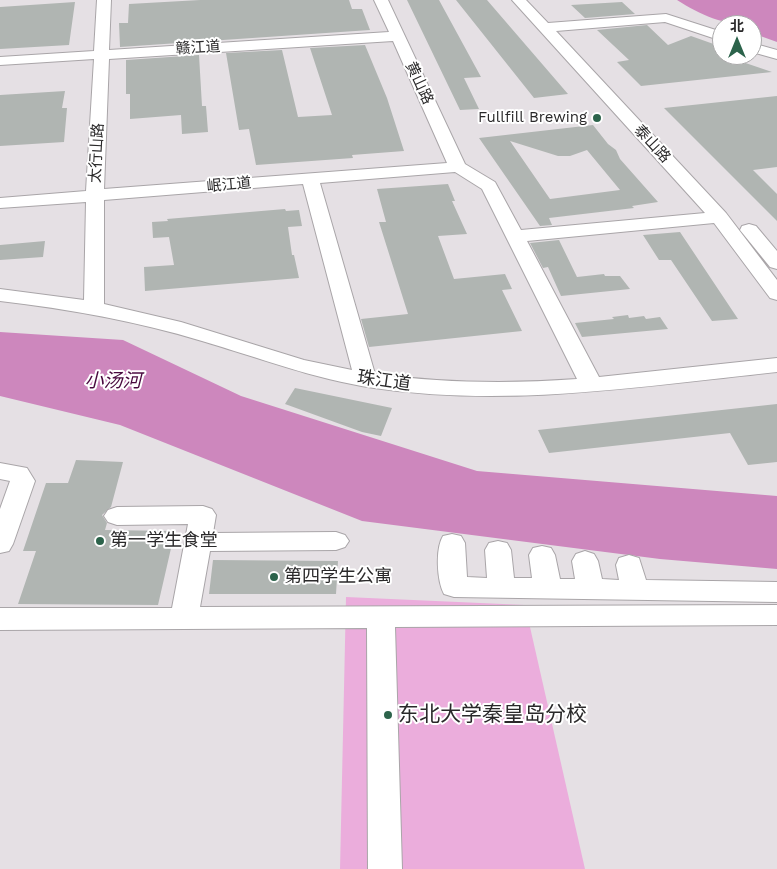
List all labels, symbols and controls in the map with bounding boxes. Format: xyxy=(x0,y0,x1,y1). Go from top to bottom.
north arrow xyxy=(712,15,762,65)
text: 北 xyxy=(730,18,744,34)
street label: 赣江道 xyxy=(175,38,221,58)
street label: 黄山路 xyxy=(401,59,437,107)
place label: Fullfill Brewing xyxy=(478,109,587,127)
marker: Fullfill Brewing xyxy=(591,112,603,124)
street label: 泰山路 xyxy=(630,121,674,167)
street label: 太行山路 xyxy=(86,123,108,183)
street label: 岷江道 xyxy=(206,174,252,196)
street label: 珠江道 xyxy=(356,367,412,395)
water label: 小汤河 xyxy=(85,370,141,392)
place label: 第一学生食堂 xyxy=(110,530,218,552)
marker: 第一学生食堂 xyxy=(94,535,106,547)
place label: 第四学生公寓 xyxy=(284,566,392,588)
marker: 第四学生公寓 xyxy=(268,571,280,583)
place label: 东北大学秦皇岛分校 xyxy=(398,702,587,728)
marker: 东北大学秦皇岛分校 xyxy=(382,709,394,721)

